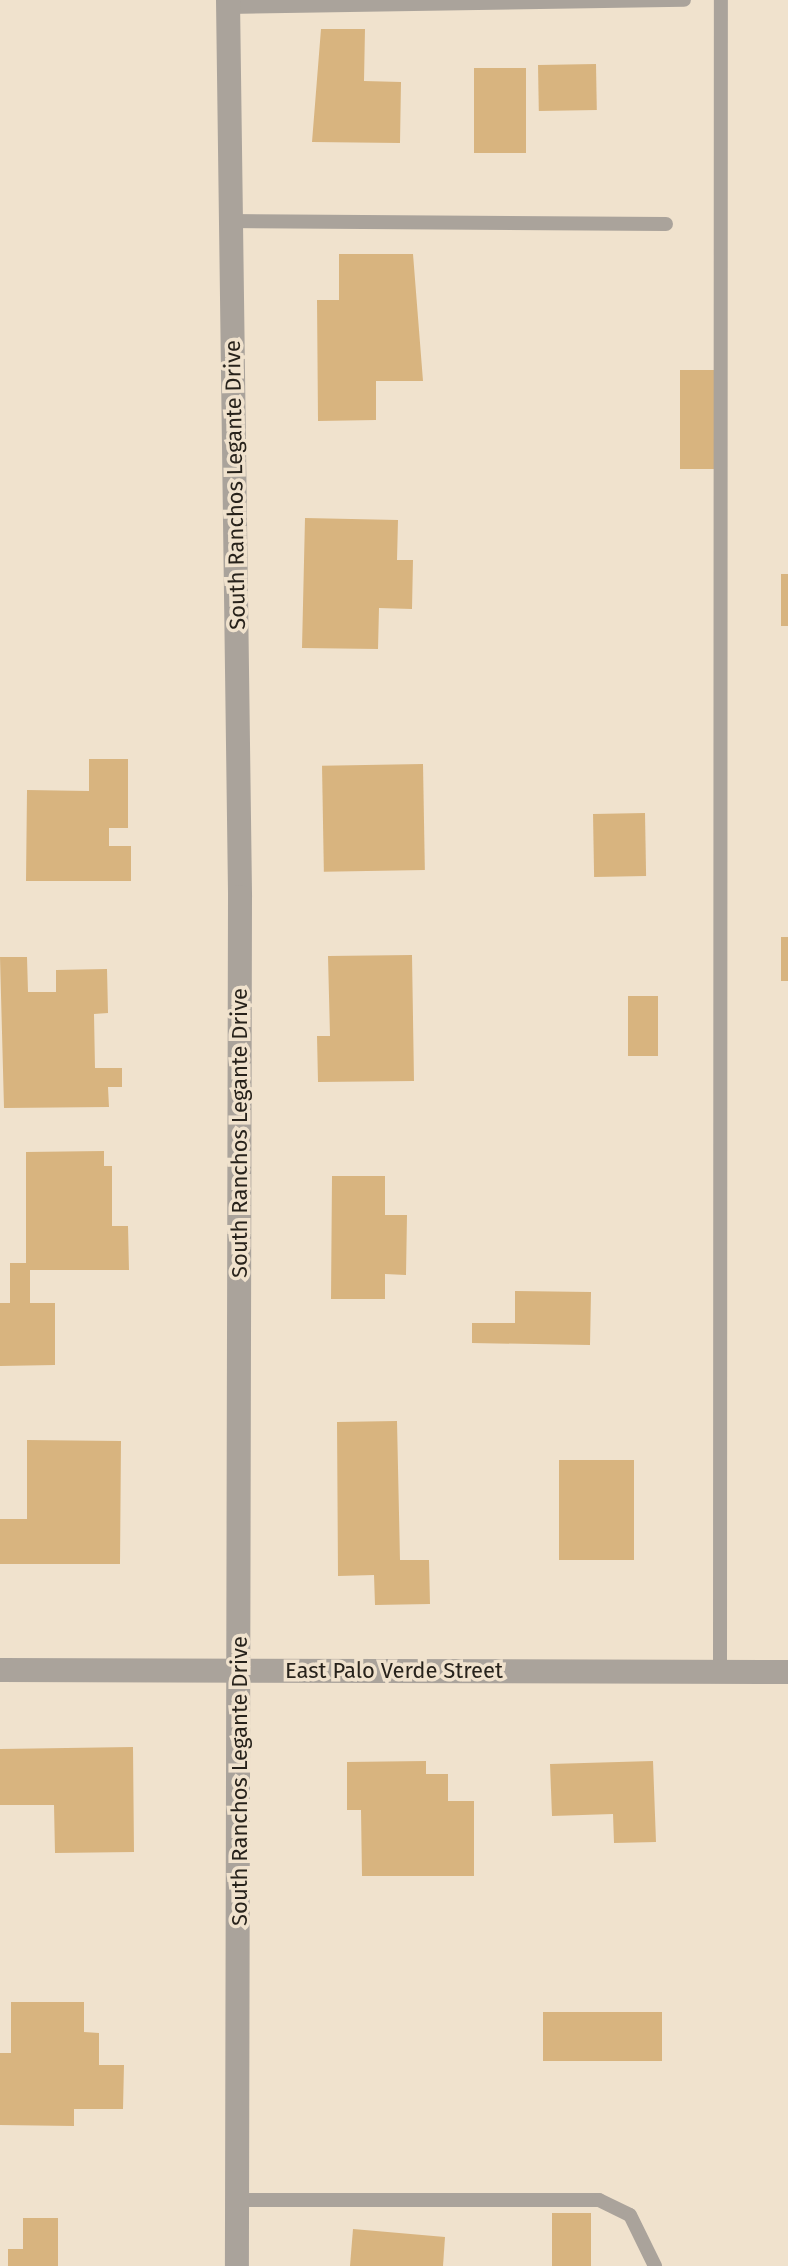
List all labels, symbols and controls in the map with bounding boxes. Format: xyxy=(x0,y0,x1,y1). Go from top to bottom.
street label: South Ranchos Legante Drive xyxy=(219,340,251,630)
street label: South Ranchos Legante Drive xyxy=(227,988,253,1278)
street label: South Ranchos Legante Drive xyxy=(227,1636,253,1926)
street label: East Palo Verde Street xyxy=(285,1658,503,1684)

